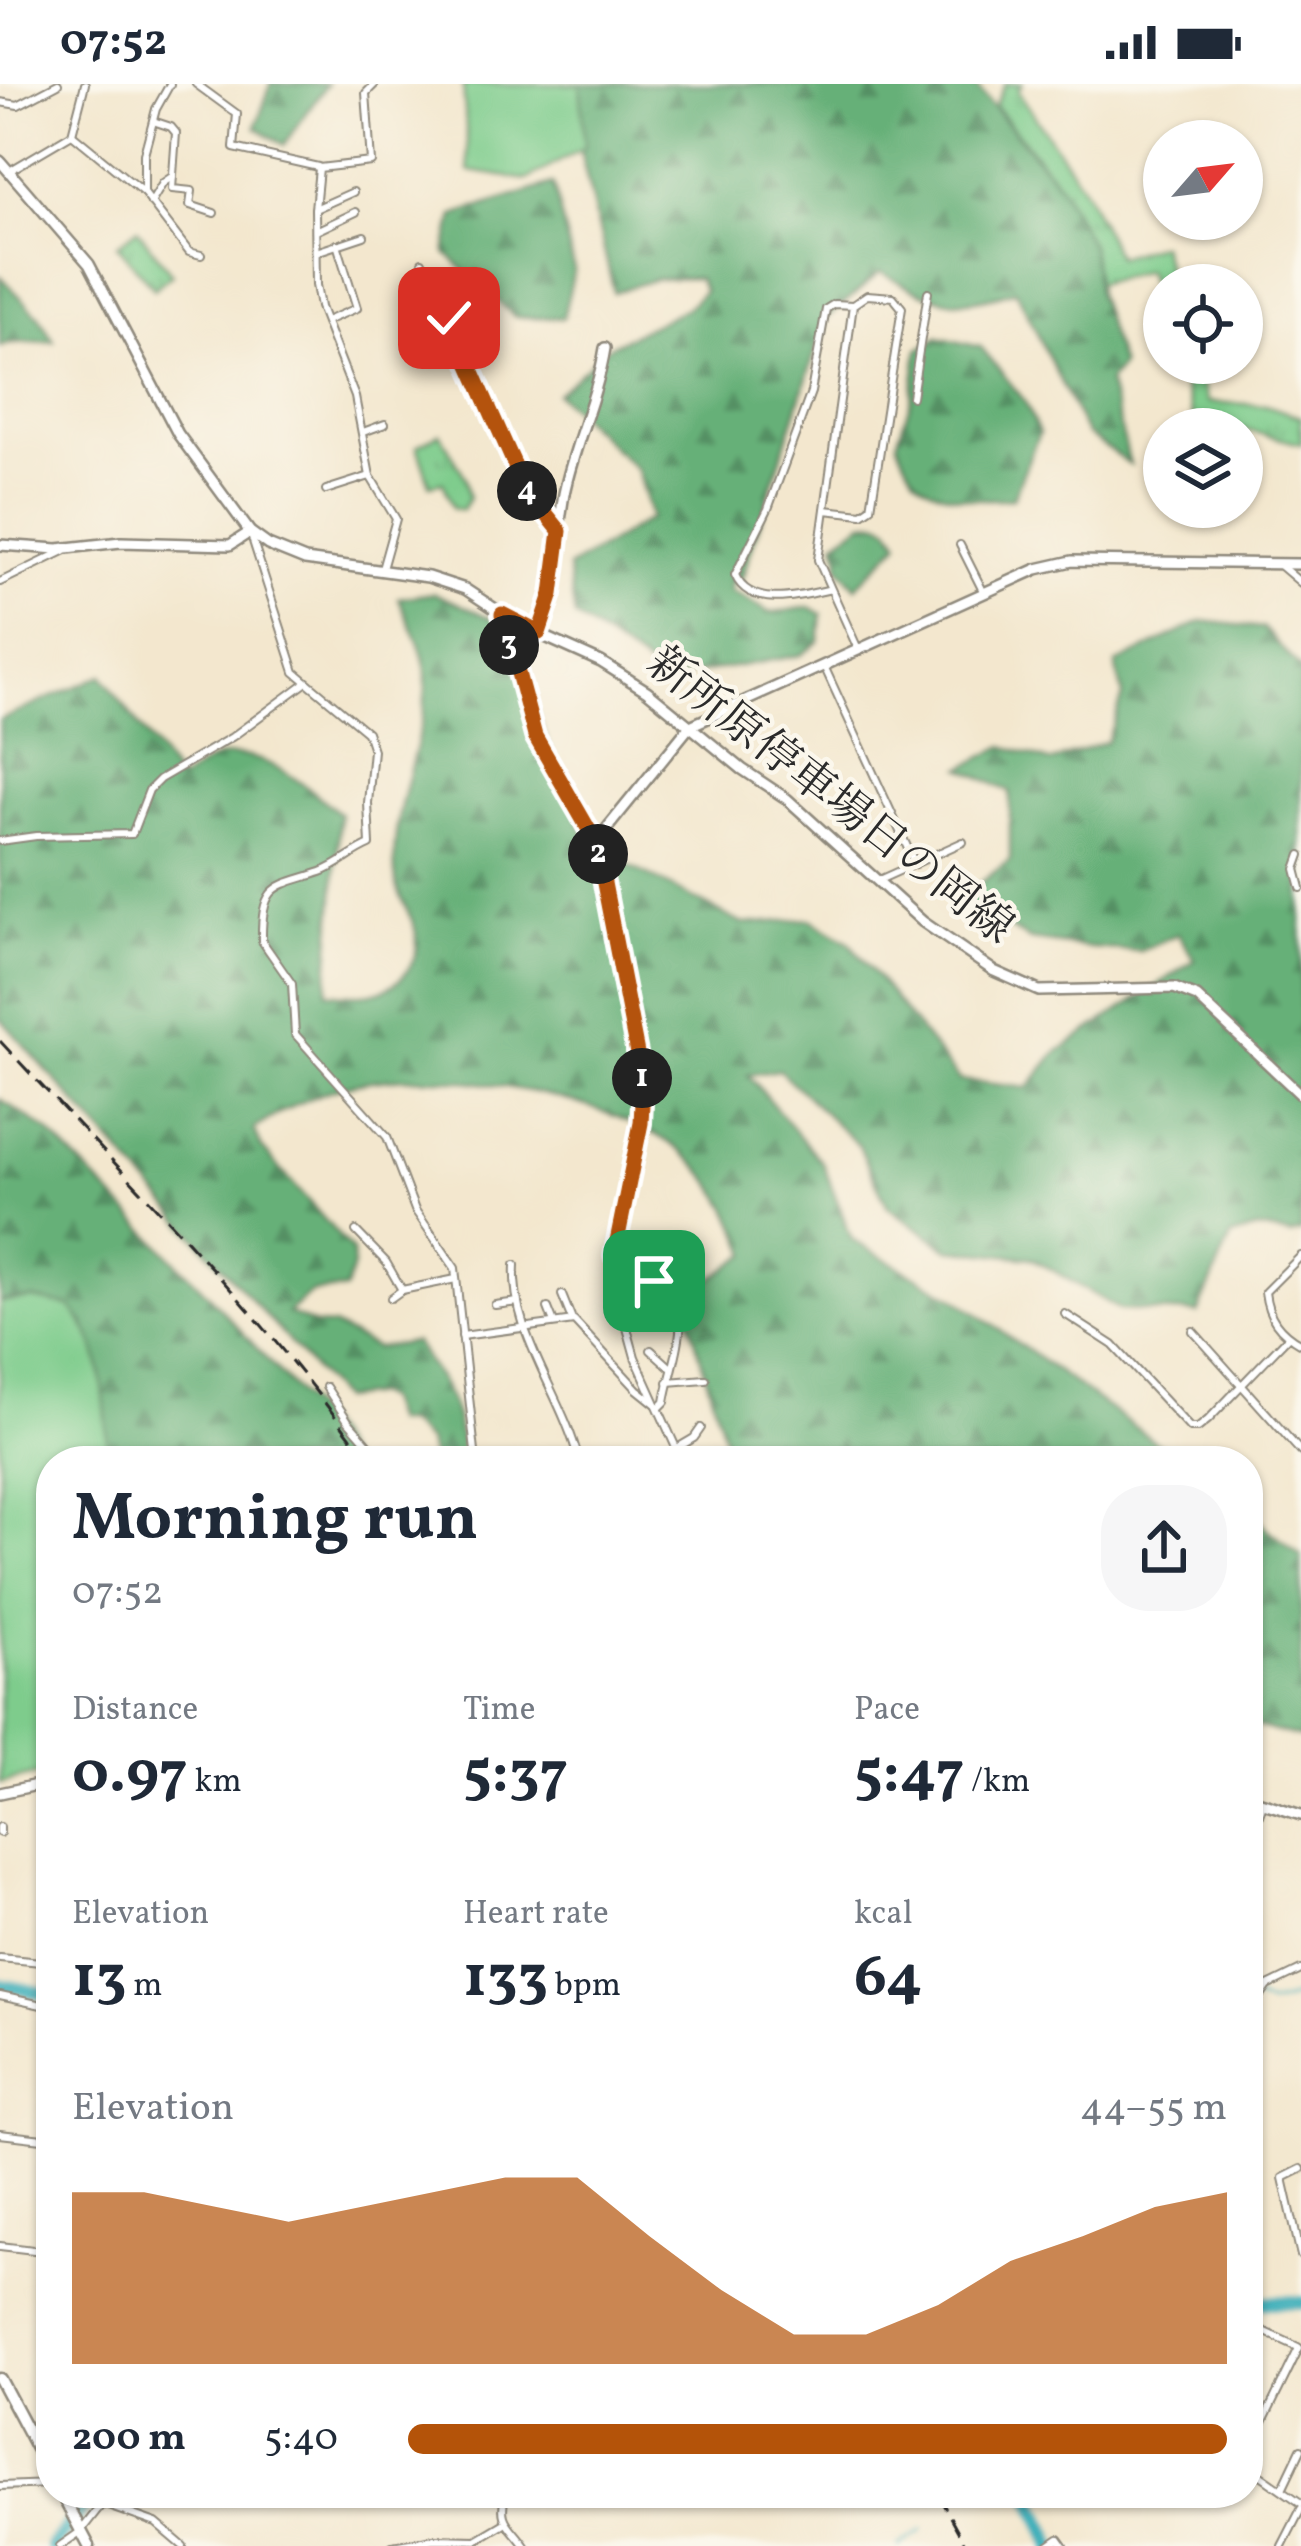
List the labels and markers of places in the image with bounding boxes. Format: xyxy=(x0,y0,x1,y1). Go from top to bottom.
pin xyxy=(398,267,500,369)
pin: 4 xyxy=(497,461,557,521)
pin: 3 xyxy=(479,615,539,675)
pin: 2 xyxy=(568,824,628,884)
pin: 1 xyxy=(612,1048,672,1108)
pin xyxy=(603,1230,705,1332)

